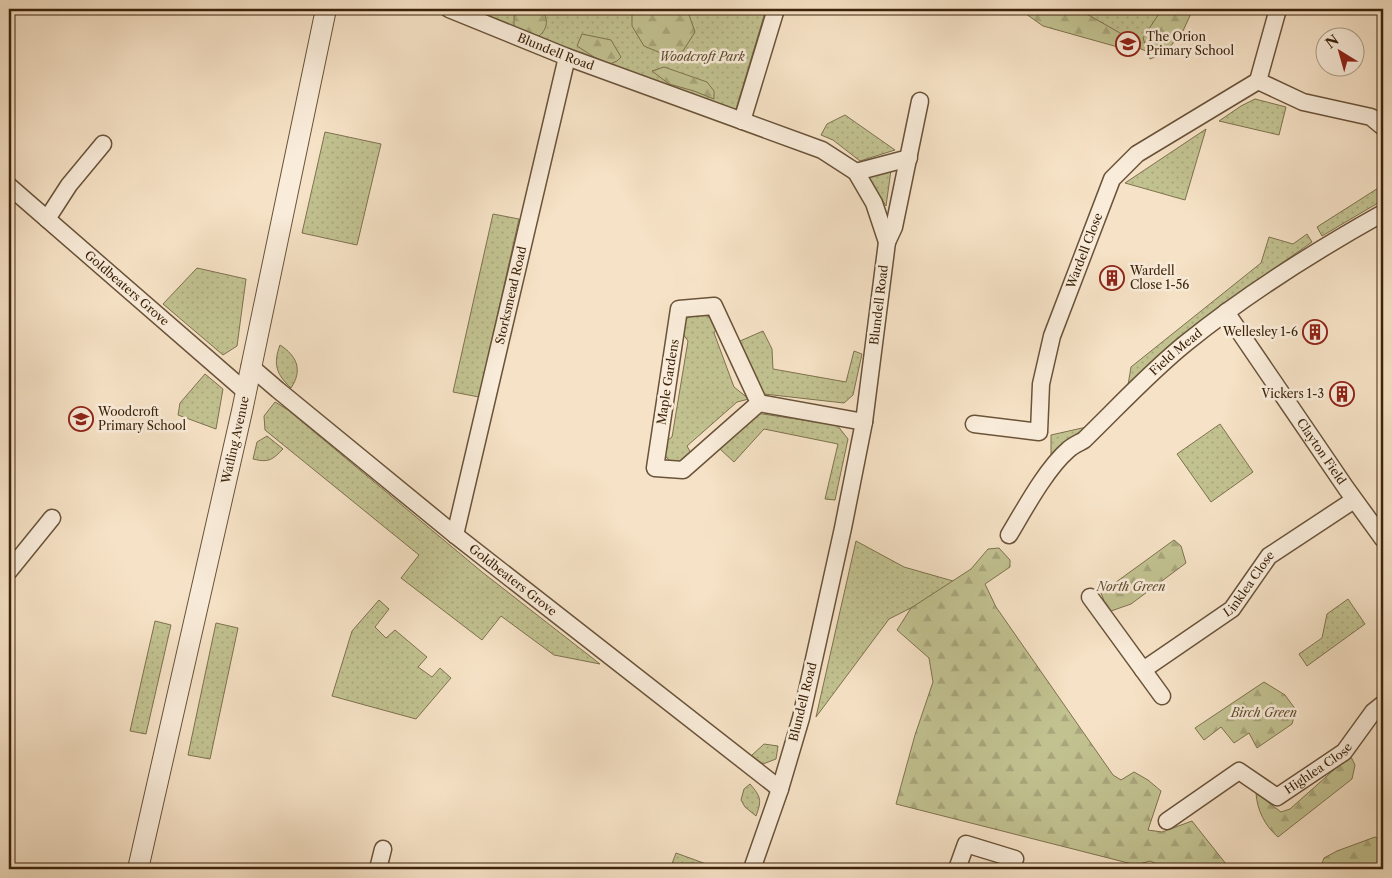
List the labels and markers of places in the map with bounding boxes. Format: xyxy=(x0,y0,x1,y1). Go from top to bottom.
place label: The Orion Primary School xyxy=(1146,29,1234,58)
school or university icon: The Orion Primary School xyxy=(1115,31,1141,57)
place label: Wardell Close 1-56 xyxy=(1129,263,1189,292)
building icon: Wardell Close 1-56 xyxy=(1099,265,1125,291)
building icon: Wellesley 1-6 xyxy=(1302,319,1328,345)
place label: Wellesley 1-6 xyxy=(1222,324,1298,339)
building icon: Vickers 1-3 xyxy=(1329,381,1355,407)
place label: Vickers 1-3 xyxy=(1261,386,1324,401)
place label: Woodcroft Primary School xyxy=(97,404,186,433)
school or university icon: Woodcroft Primary School xyxy=(68,406,94,432)

